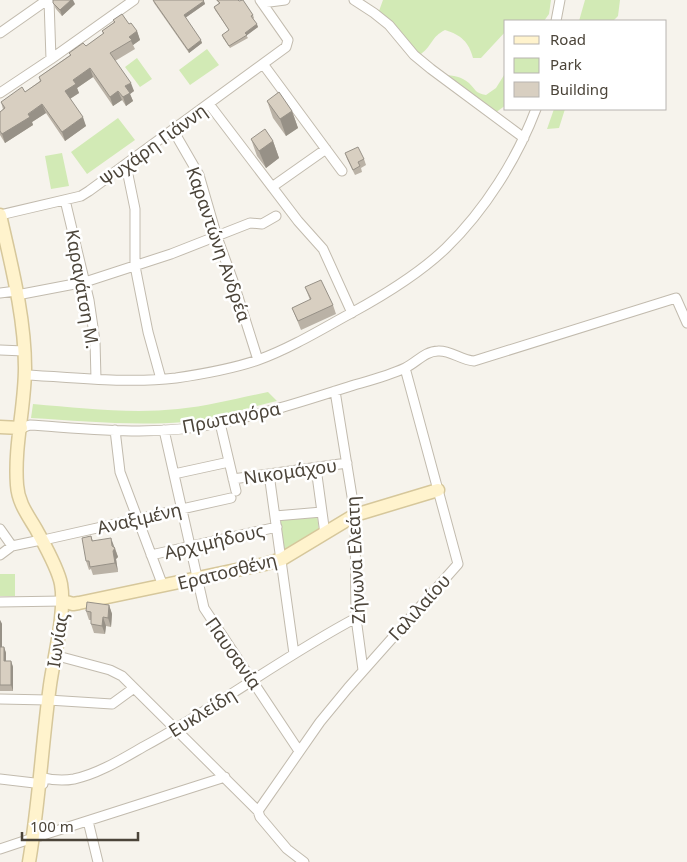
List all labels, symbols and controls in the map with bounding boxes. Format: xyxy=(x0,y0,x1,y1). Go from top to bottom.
legend xyxy=(504,20,667,110)
text: Road xyxy=(550,29,586,49)
text: Park xyxy=(550,54,582,74)
text: Building xyxy=(550,79,608,99)
street label: Ψυχάρη Γιάννη xyxy=(95,98,211,192)
street label: Καραντώνη Ανδρέα xyxy=(181,163,257,325)
street label: Καραγάτση Μ. xyxy=(61,227,105,351)
street label: Πρωταγόρα xyxy=(180,396,282,438)
street label: Νικομάχου xyxy=(242,453,338,489)
street label: Ζήνωνα Ελεάτη xyxy=(340,496,370,624)
street label: Αναξιμένη xyxy=(95,497,183,539)
street label: Αρχιμήδους xyxy=(162,518,267,564)
street label: Ερατοσθένη xyxy=(175,547,279,595)
street label: Γαλιλαίου xyxy=(383,569,455,645)
street label: Ιωνίας xyxy=(41,611,73,669)
street label: Παυσανία xyxy=(200,612,268,694)
street label: Ευκλείδη xyxy=(164,682,240,742)
scale bar xyxy=(22,810,139,842)
text: 100 m xyxy=(30,816,74,836)

